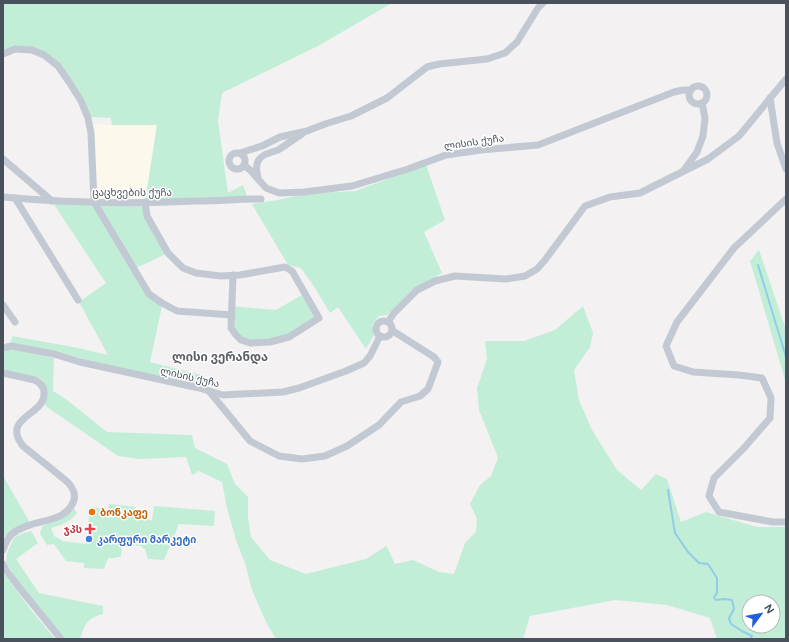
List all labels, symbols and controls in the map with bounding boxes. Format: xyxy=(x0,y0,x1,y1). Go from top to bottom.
street label: ლისის ქუჩა xyxy=(443,131,505,153)
street label: ცაცხვების ქუჩა xyxy=(92,186,172,199)
district label: ლისი ვერანდა xyxy=(172,350,268,365)
street label: ლისის ქუჩა xyxy=(159,364,221,390)
place label: ბონკაფე xyxy=(100,506,148,519)
marker: ბონკაფე xyxy=(87,507,97,517)
place label: ჯპს xyxy=(64,523,82,536)
marker: ჯპს xyxy=(85,524,95,534)
place label: კარფური მარკეტი xyxy=(97,533,196,546)
marker: კარფური მარკეტი xyxy=(84,534,94,544)
north arrow xyxy=(741,594,781,634)
text: N xyxy=(761,602,777,616)

